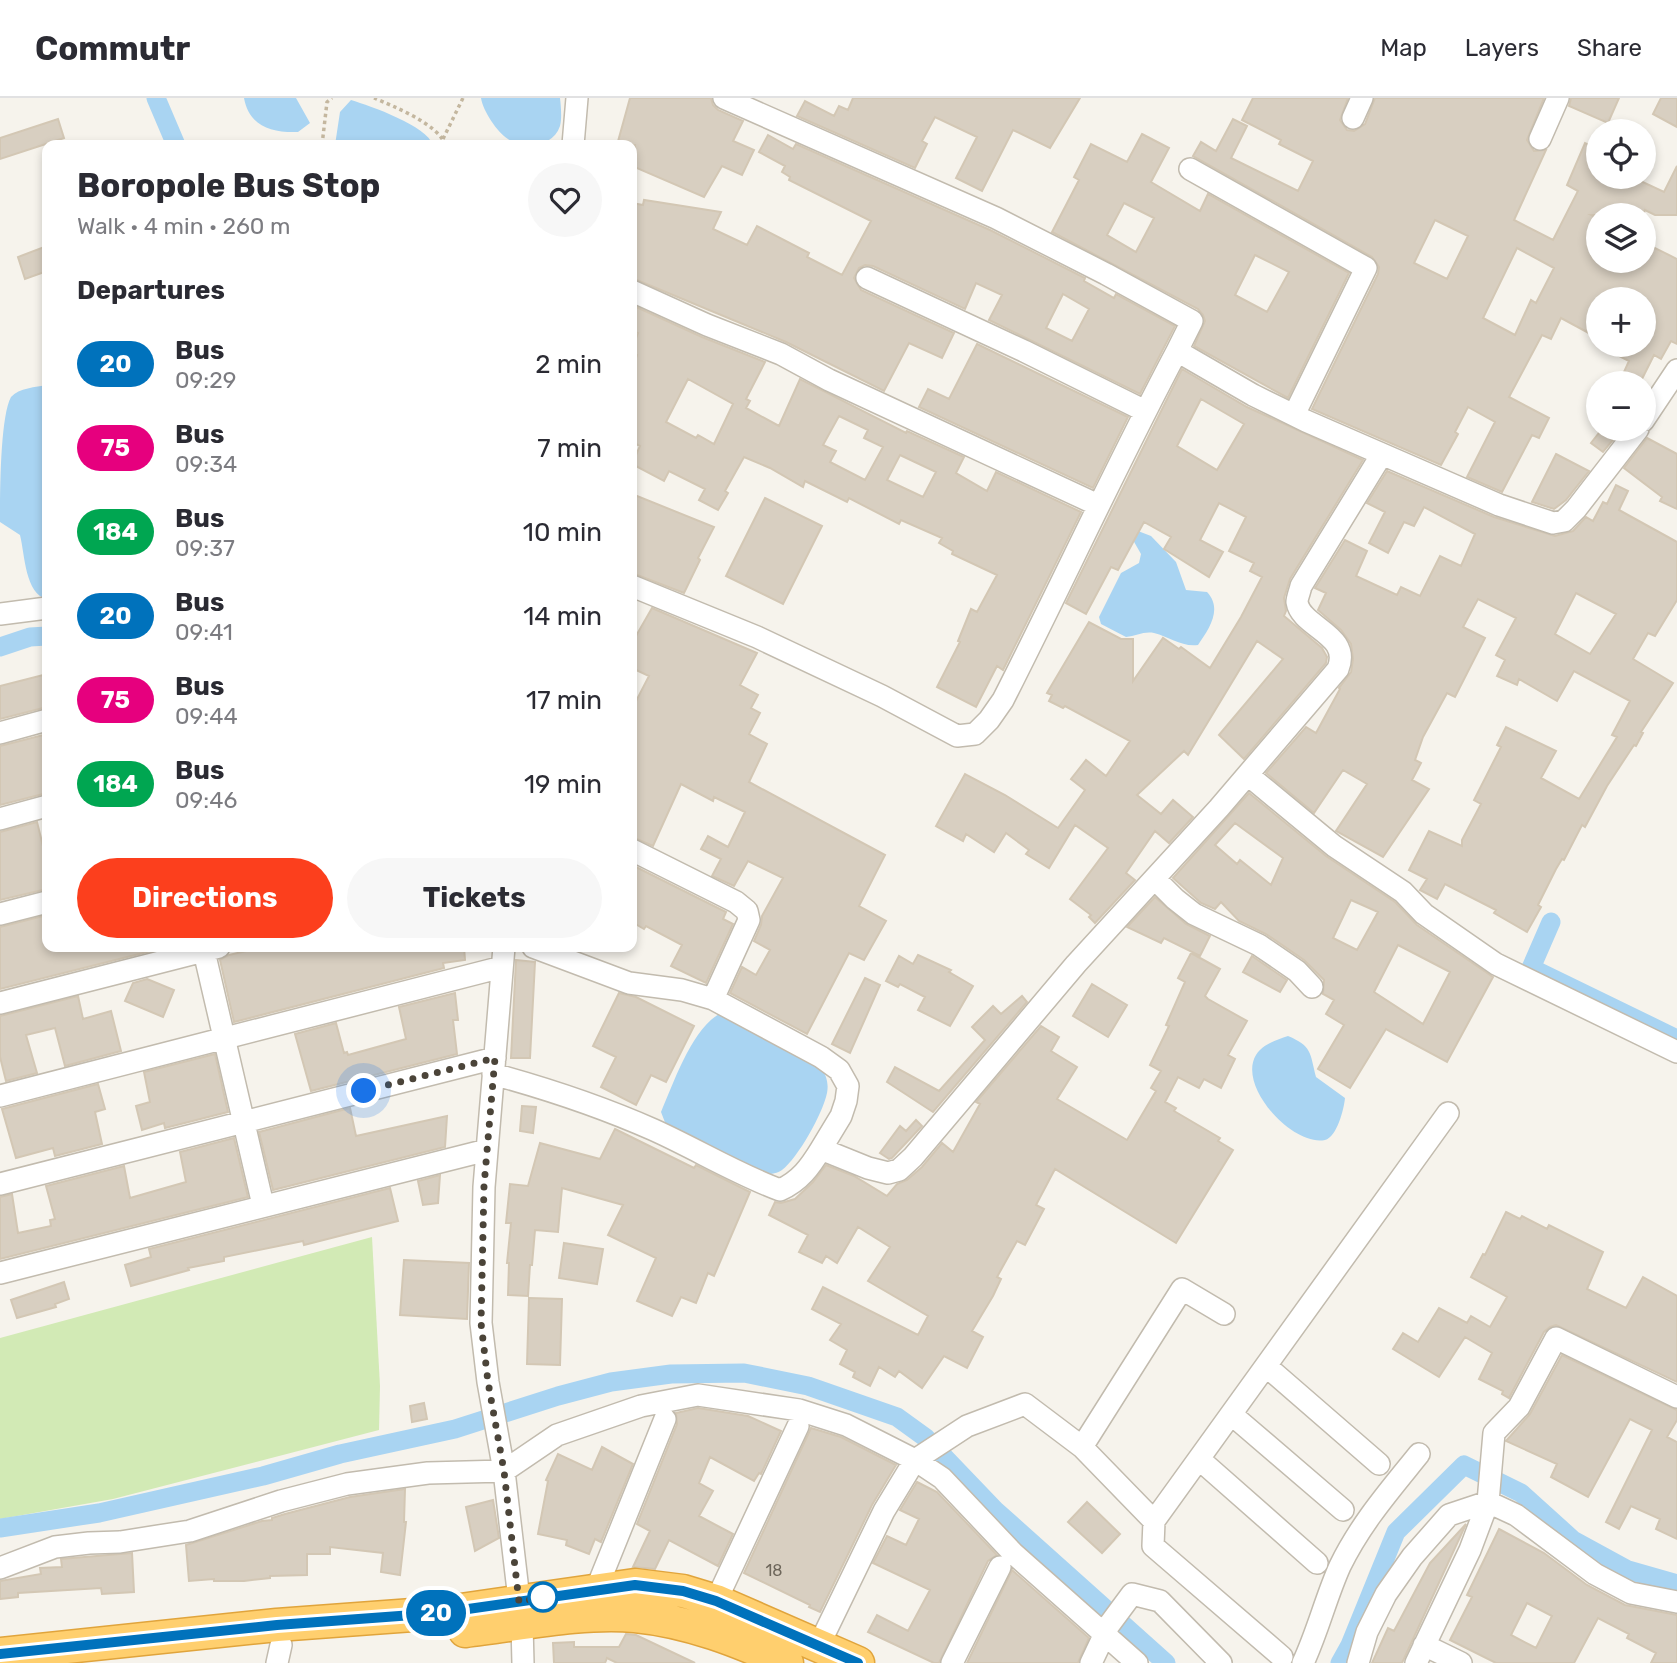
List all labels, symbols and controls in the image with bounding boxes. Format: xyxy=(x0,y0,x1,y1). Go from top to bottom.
text: Commutr xyxy=(35,29,190,68)
text: Map xyxy=(1380,34,1427,62)
text: Layers xyxy=(1465,34,1539,62)
text: Share xyxy=(1577,34,1642,62)
map controls xyxy=(1586,119,1656,441)
button: locate xyxy=(1586,119,1656,189)
button: heart xyxy=(528,163,602,237)
text: Boropole Bus Stop xyxy=(77,166,380,205)
button: layers xyxy=(1586,203,1656,273)
text: Walk · 4 min · 260 m xyxy=(77,212,291,240)
text: Departures xyxy=(77,275,225,306)
button: + xyxy=(1586,287,1656,357)
text: Bus xyxy=(175,335,224,366)
text: 2 min xyxy=(535,349,602,380)
text: 20 xyxy=(100,350,131,378)
text: 09:29 xyxy=(175,366,236,394)
button: − xyxy=(1586,371,1656,441)
text: Bus xyxy=(175,419,224,450)
text: 7 min xyxy=(537,433,602,464)
text: 75 xyxy=(101,434,130,462)
text: 09:34 xyxy=(175,450,237,478)
text: Bus xyxy=(175,503,224,534)
text: 10 min xyxy=(523,517,602,548)
text: 184 xyxy=(93,518,138,546)
text: 09:37 xyxy=(175,534,235,562)
text: Bus xyxy=(175,587,224,618)
text: 14 min xyxy=(523,601,602,632)
text: 20 xyxy=(100,602,131,630)
text: 09:41 xyxy=(175,618,233,646)
text: Bus xyxy=(175,671,224,702)
text: 17 min xyxy=(526,685,602,716)
text: 75 xyxy=(101,686,130,714)
text: 09:44 xyxy=(175,702,238,730)
text: Bus xyxy=(175,755,224,786)
text: 19 min xyxy=(524,769,602,800)
text: 184 xyxy=(93,770,138,798)
text: 09:46 xyxy=(175,786,237,814)
button: Directions xyxy=(77,858,333,938)
button: Tickets xyxy=(347,858,602,938)
your location xyxy=(346,1073,381,1108)
house number: 18 xyxy=(765,1561,783,1580)
unlabelled marker xyxy=(528,1582,558,1612)
line badge: 20 xyxy=(404,1590,467,1636)
text: 20 xyxy=(420,1599,452,1627)

